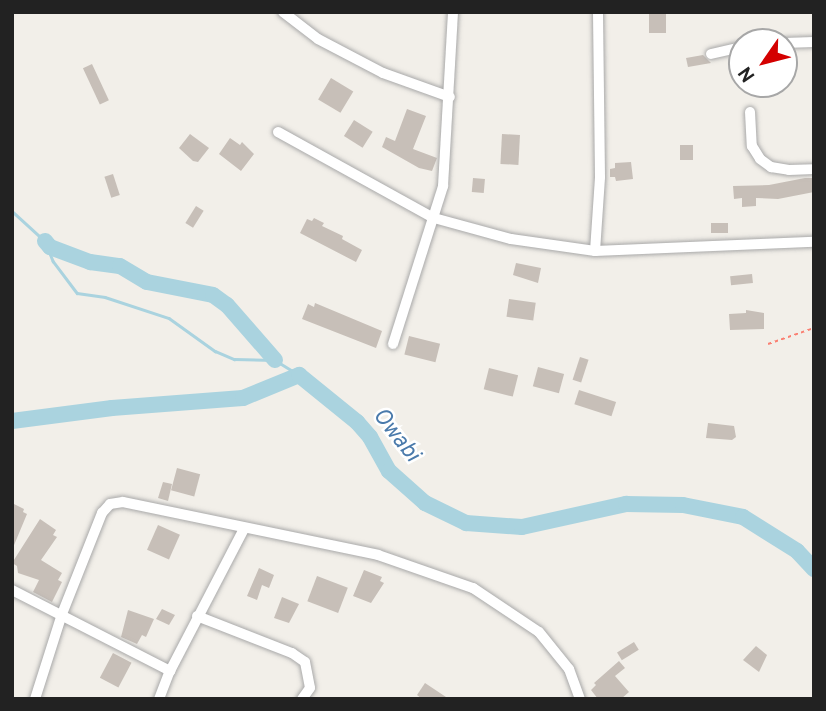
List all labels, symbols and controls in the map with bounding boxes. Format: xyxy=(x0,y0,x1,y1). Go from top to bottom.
north arrow xyxy=(728,28,798,98)
text: N xyxy=(734,61,761,86)
water label: Owabi xyxy=(365,403,425,469)

